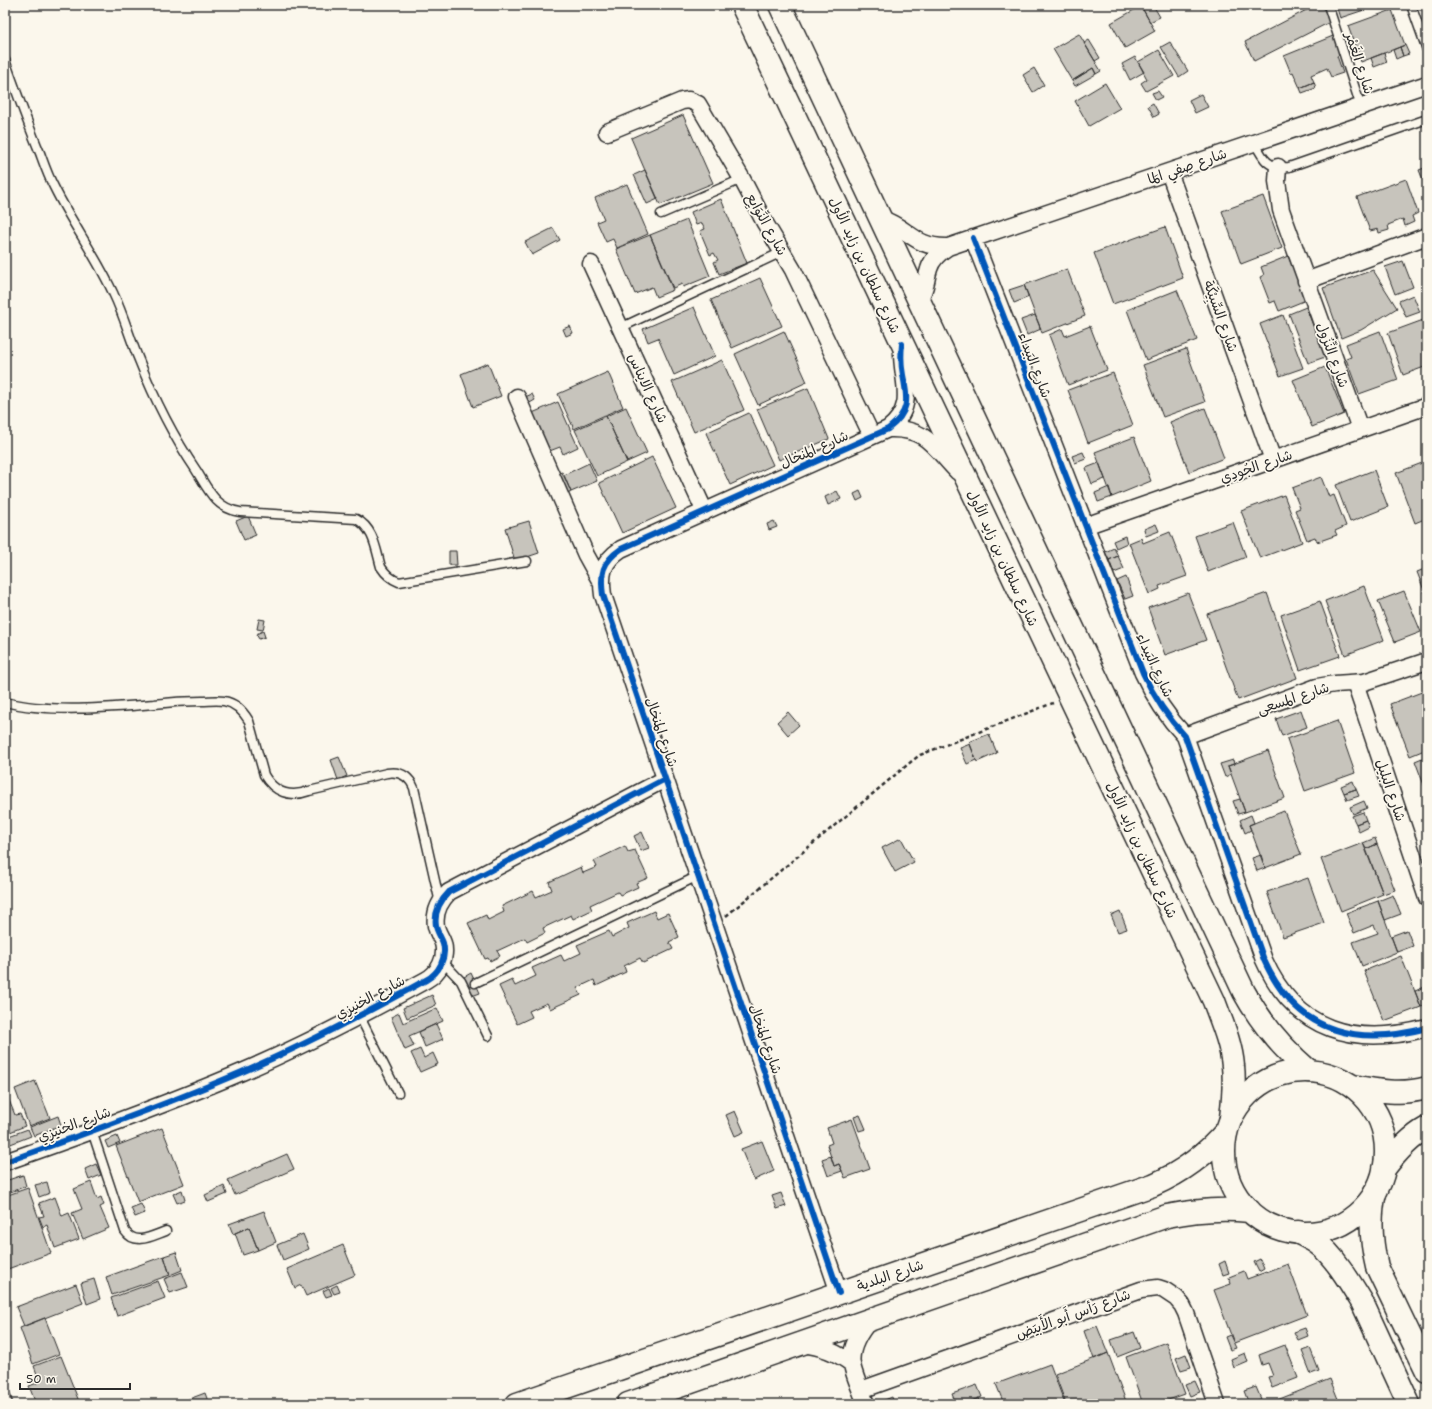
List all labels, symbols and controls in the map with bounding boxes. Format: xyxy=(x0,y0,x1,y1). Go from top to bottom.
street label: شارع الغَمْر xyxy=(1340,29,1378,97)
street label: شارع صِفِي المَا xyxy=(1145,144,1230,192)
street label: شارع النِّوَايِع xyxy=(740,189,792,260)
street label: شارع سلطان بن زايد الأول xyxy=(825,194,905,336)
street label: شارع السِّبِيْكَة xyxy=(1197,278,1242,355)
street label: شارع النِّزُول xyxy=(1312,320,1353,391)
street label: شارع البَيداء xyxy=(1013,330,1056,401)
street label: شارع الايناس xyxy=(623,350,672,426)
street label: شارع المنخال xyxy=(777,426,851,473)
street label: شارع الجُودِي xyxy=(1217,445,1295,489)
street label: شارع سلطان بن زايد الأول xyxy=(963,487,1043,629)
street label: شارع البَيداء xyxy=(1131,630,1178,700)
street label: شارع المسعى xyxy=(1255,678,1332,719)
street label: شارع المنخال xyxy=(641,695,682,770)
street label: شارع البليل xyxy=(1371,756,1410,824)
street label: شارع سلطان بن زايد الأول xyxy=(1102,779,1182,921)
street label: شارع الخنيزِي xyxy=(332,971,409,1025)
street label: شارع المنخال xyxy=(745,1002,786,1077)
street label: شارع الخنيزِي xyxy=(35,1102,114,1147)
street label: شارع البلدية xyxy=(854,1255,926,1296)
street label: شارع رَأس أَبو الأَبيَض xyxy=(1012,1282,1133,1344)
scale bar xyxy=(20,1365,130,1391)
text: 50 m xyxy=(26,1371,56,1387)

